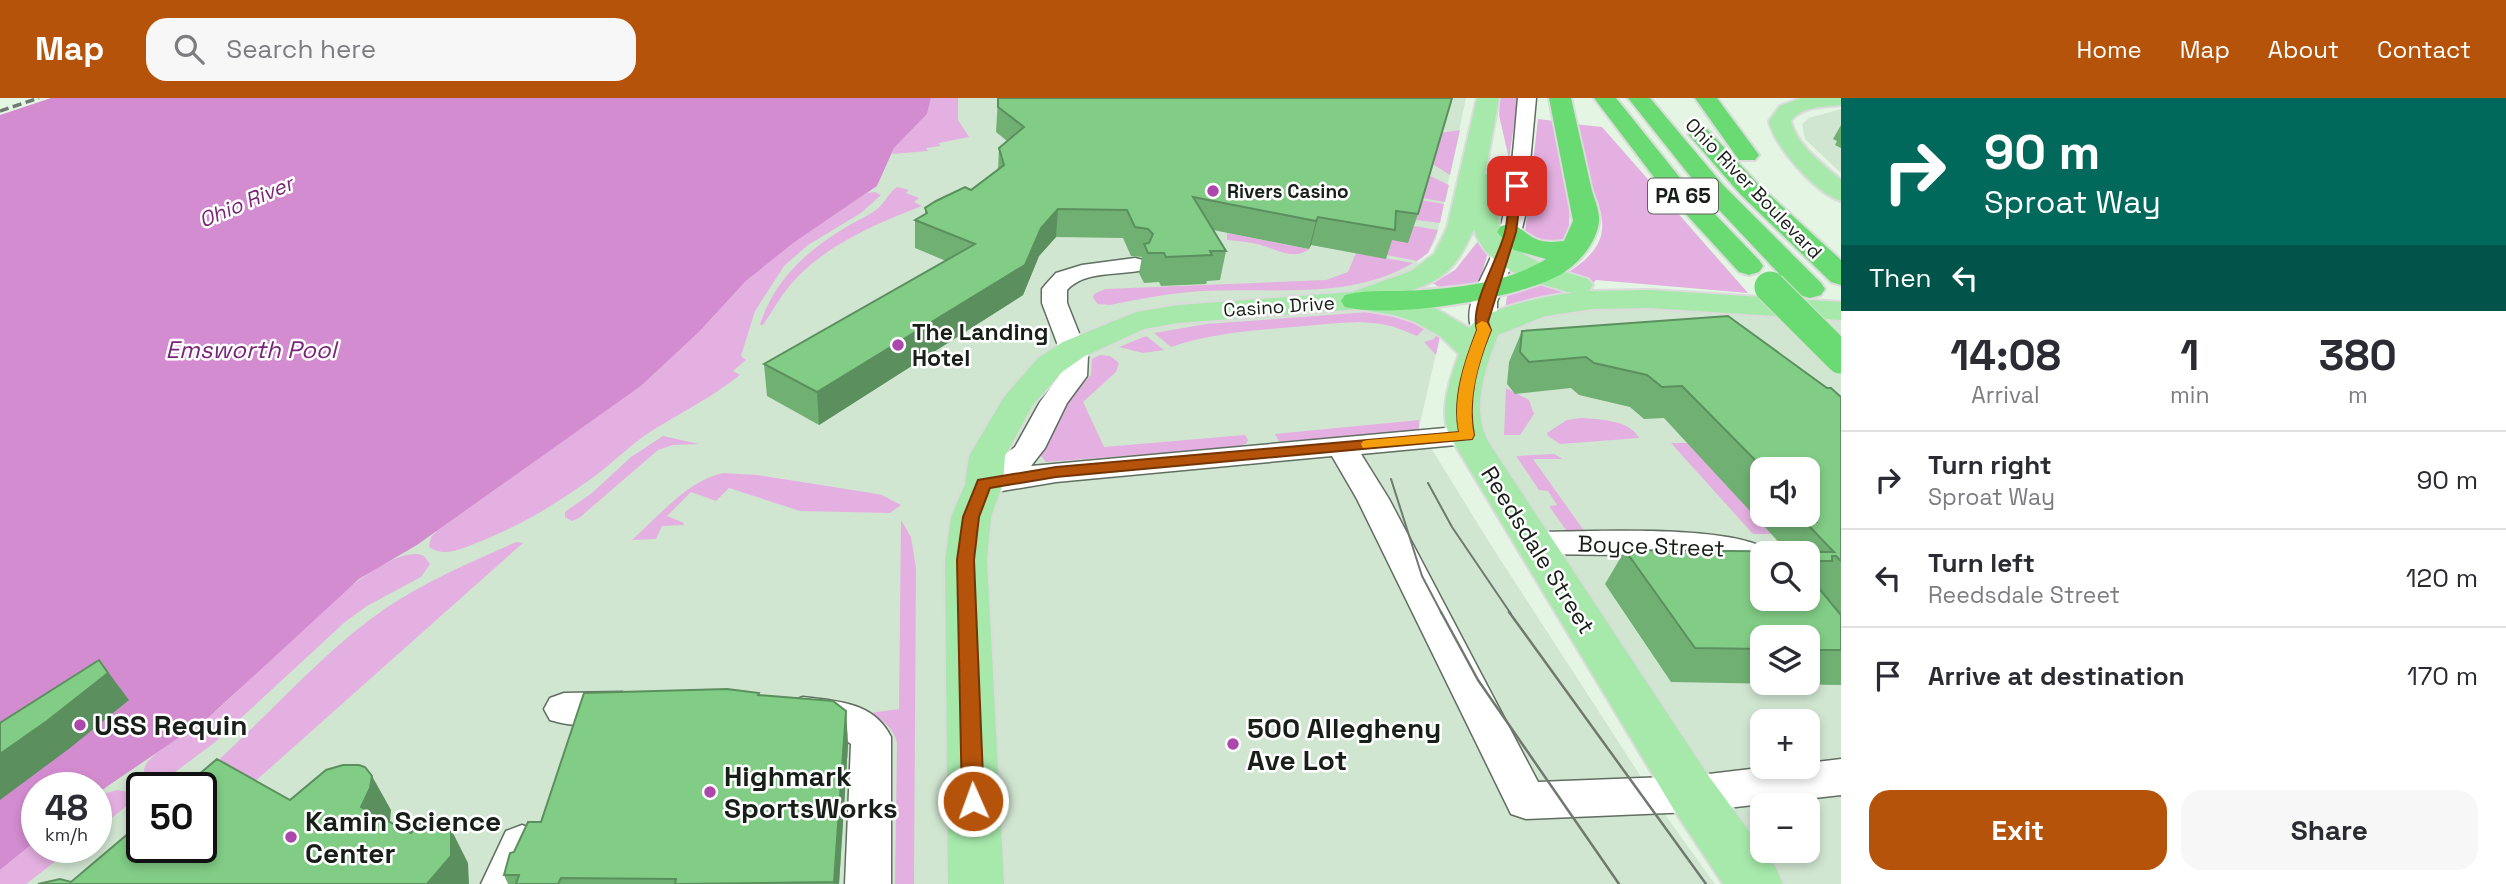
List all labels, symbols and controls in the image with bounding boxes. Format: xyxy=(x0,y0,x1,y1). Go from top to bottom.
search box xyxy=(146,18,636,81)
text: Map xyxy=(35,28,104,70)
icon: search xyxy=(170,30,208,68)
text: Search here xyxy=(226,32,376,66)
text: Home xyxy=(2076,34,2142,65)
text: Map xyxy=(2180,34,2230,65)
text: About xyxy=(2268,34,2339,65)
text: Contact xyxy=(2377,34,2471,65)
street label: Ohio River Boulevard xyxy=(1680,112,1828,264)
text: 90 m xyxy=(1984,121,2100,183)
icon: right xyxy=(1869,126,1960,217)
pin xyxy=(1487,156,1547,216)
icon: arrive xyxy=(1498,167,1536,205)
water label: Ohio River xyxy=(194,169,299,234)
road number: PA 65 xyxy=(1648,178,1718,214)
place label: Rivers Casino xyxy=(1227,179,1349,204)
text: Sproat Way xyxy=(1984,182,2161,222)
marker: Rivers Casino xyxy=(1205,183,1221,199)
icon: left xyxy=(1946,259,1984,297)
text: Then xyxy=(1869,261,1932,295)
street label: Casino Drive xyxy=(1223,290,1336,323)
place label: The Landing Hotel xyxy=(912,317,1048,373)
text: 14:08 xyxy=(1950,329,2061,382)
text: 1 xyxy=(2180,329,2199,382)
text: 380 xyxy=(2319,329,2397,382)
water label: Emsworth Pool xyxy=(166,334,340,365)
marker: The Landing Hotel xyxy=(890,337,906,353)
text: Arrival xyxy=(1971,380,2040,410)
text: min xyxy=(2170,380,2210,410)
text: m xyxy=(2348,380,2368,410)
text: Turn right xyxy=(1928,448,2052,482)
map controls xyxy=(1750,457,1820,863)
button: sound xyxy=(1750,457,1820,527)
street label: Reedsdale Street xyxy=(1474,461,1602,639)
icon: right xyxy=(1869,461,1907,499)
text: 90 m xyxy=(2416,463,2478,497)
text: Sproat Way xyxy=(1928,482,2055,512)
street label: Boyce Street xyxy=(1577,528,1725,564)
button: search xyxy=(1750,541,1820,611)
text: Turn left xyxy=(1928,546,2035,580)
icon: left xyxy=(1869,559,1907,597)
text: 120 m xyxy=(2406,561,2478,595)
text: Reedsdale Street xyxy=(1928,580,2120,610)
button: layers xyxy=(1750,625,1820,695)
icon: arrive xyxy=(1869,657,1907,695)
text: Arrive at destination xyxy=(1928,659,2185,693)
text: 170 m xyxy=(2407,659,2478,693)
place label: USS Requin xyxy=(94,707,248,743)
button: + xyxy=(1750,709,1820,779)
place label: 500 Allegheny Ave Lot xyxy=(1247,710,1441,778)
marker: USS Requin xyxy=(72,717,88,733)
marker: 500 Allegheny Ave Lot xyxy=(1225,736,1241,752)
place label: Highmark SportsWorks xyxy=(724,758,898,826)
position arrow xyxy=(936,764,1010,838)
speed limit sign: 50 xyxy=(126,772,217,863)
marker: Highmark SportsWorks xyxy=(702,784,718,800)
text: 48 xyxy=(45,786,88,830)
button: Exit xyxy=(1869,790,2167,870)
button: Share xyxy=(2181,790,2478,870)
button: − xyxy=(1750,793,1820,863)
place label: Kamin Science Center xyxy=(305,803,501,871)
text: km/h xyxy=(45,823,88,846)
marker: Kamin Science Center xyxy=(283,829,299,845)

